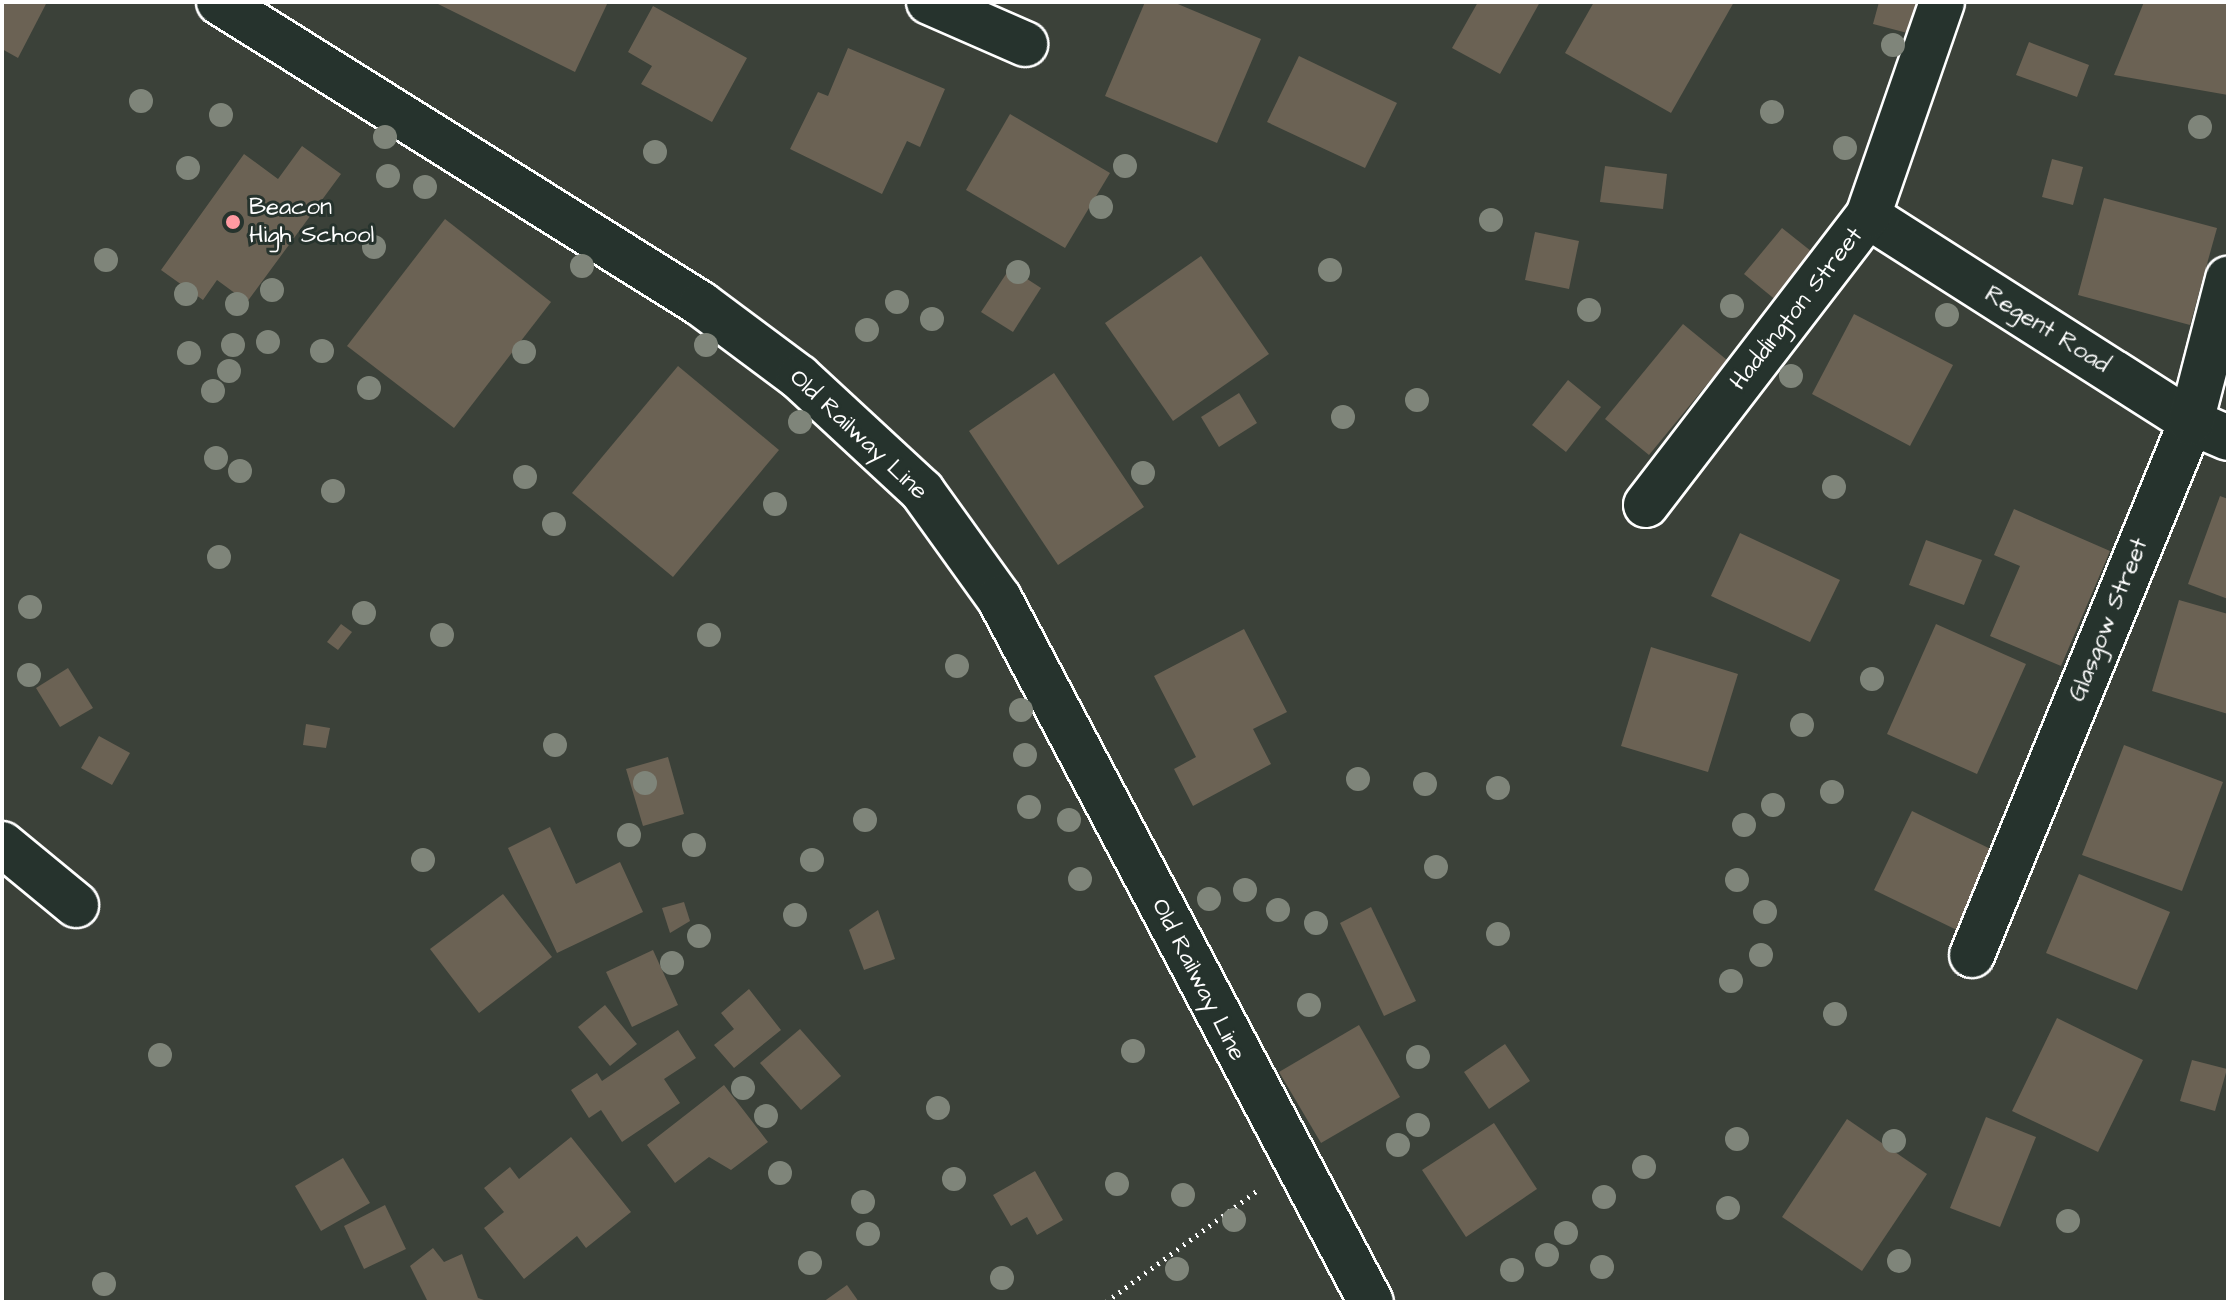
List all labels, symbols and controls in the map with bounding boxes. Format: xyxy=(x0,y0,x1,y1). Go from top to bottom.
place label: Beacon High School xyxy=(249,194,374,250)
marker: Beacon High School xyxy=(224,213,242,231)
street label: Haddington Street xyxy=(1725,222,1869,396)
street label: Regent Road xyxy=(1979,280,2115,380)
street label: Old Railway Line xyxy=(783,364,933,506)
street label: Glasgow Street xyxy=(2063,534,2155,706)
street label: Old Railway Line xyxy=(1145,894,1251,1066)

